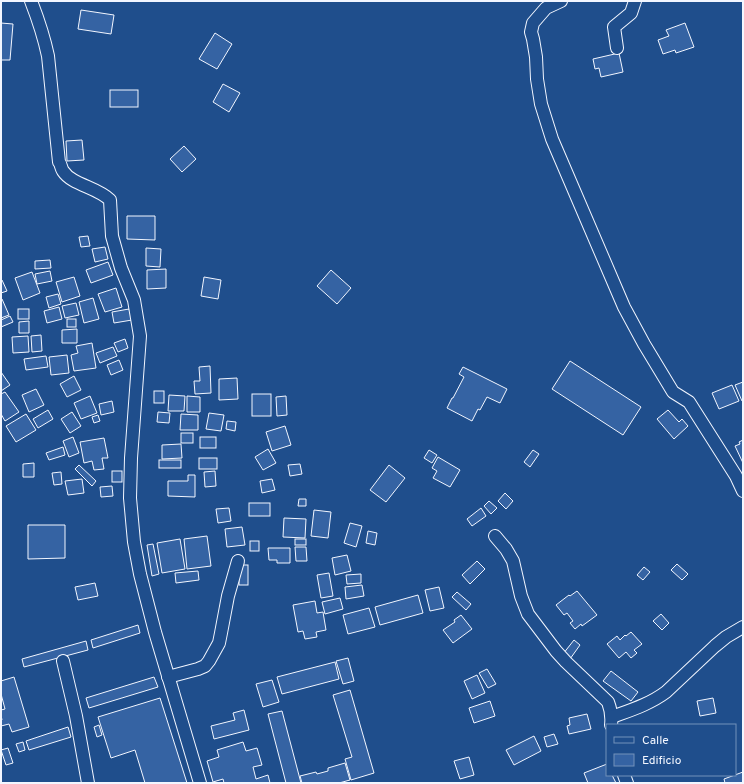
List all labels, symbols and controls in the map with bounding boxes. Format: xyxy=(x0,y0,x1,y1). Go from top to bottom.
legend xyxy=(606,724,736,776)
text: Calle xyxy=(642,733,669,749)
text: Edificio xyxy=(642,753,682,769)

